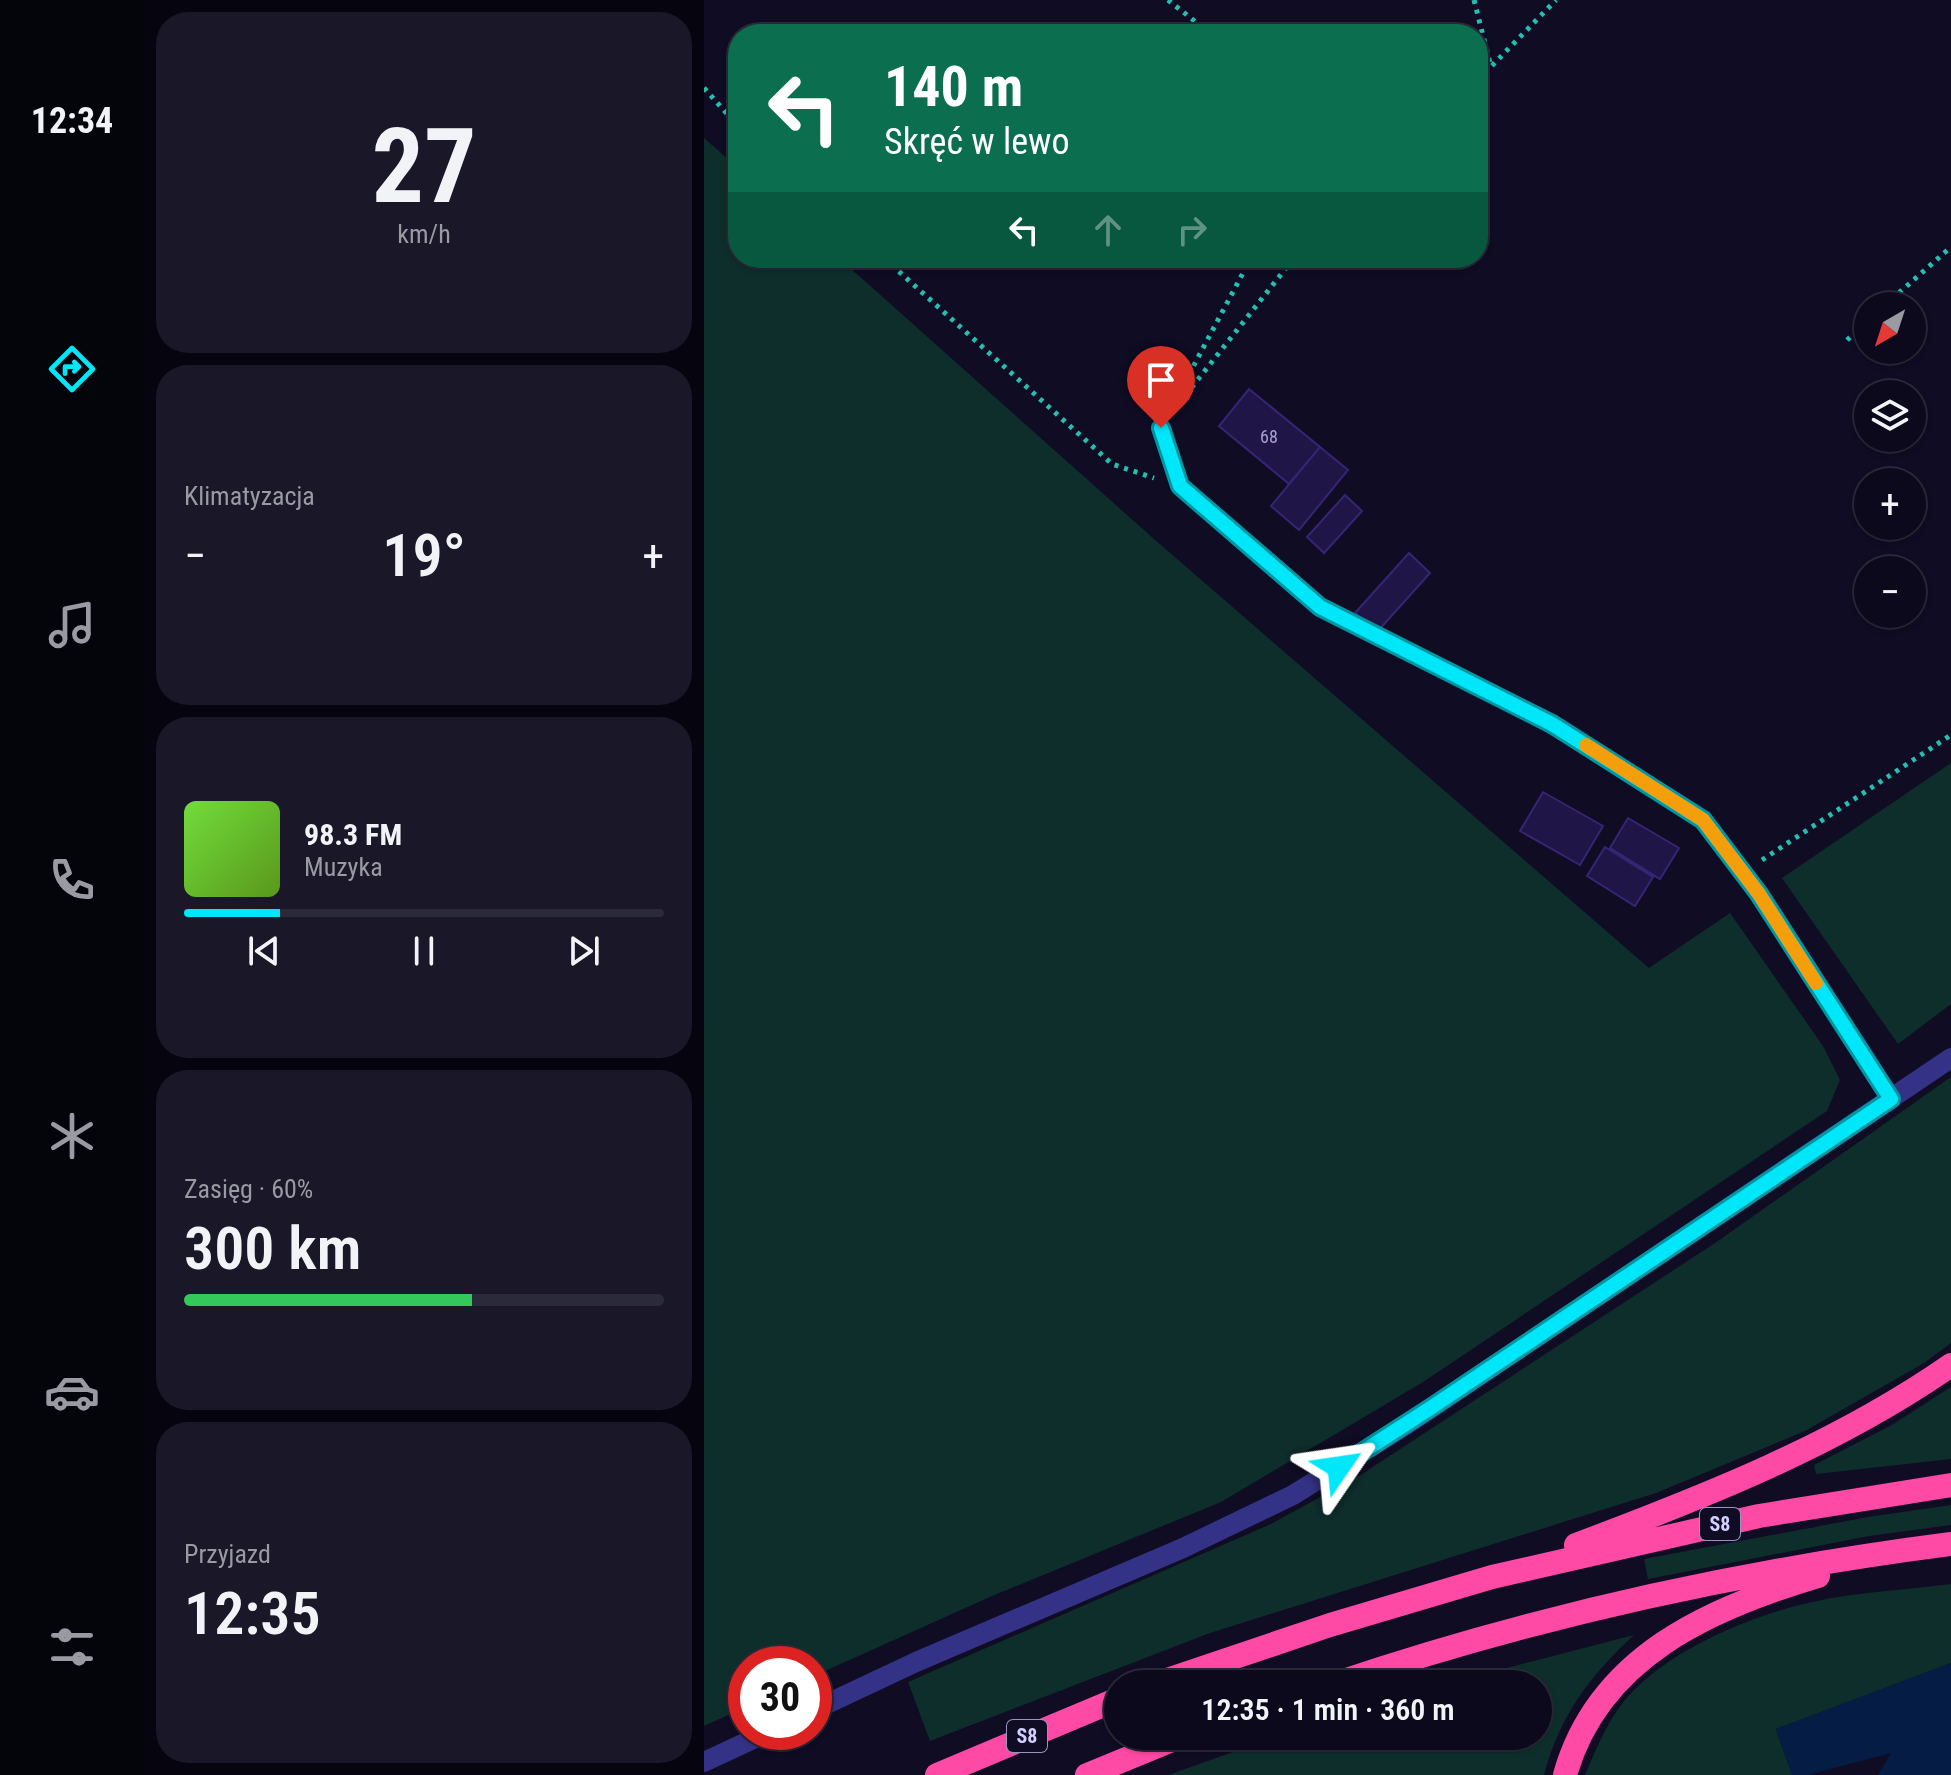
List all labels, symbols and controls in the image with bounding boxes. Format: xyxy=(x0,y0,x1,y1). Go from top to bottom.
text: 140 m xyxy=(884,54,1023,120)
icon: left xyxy=(752,56,856,160)
text: 12:34 xyxy=(31,100,113,142)
text: 27 xyxy=(371,106,477,227)
text: Skręć w lewo xyxy=(884,121,1070,163)
icon: left xyxy=(1002,208,1046,252)
icon: ahead xyxy=(1086,208,1130,252)
icon: right xyxy=(1170,208,1214,252)
text: km/h xyxy=(397,219,451,249)
north arrow xyxy=(1854,292,1926,364)
map controls xyxy=(1854,292,1926,628)
icon: directions xyxy=(44,341,100,397)
pin xyxy=(1127,346,1195,428)
icon: arrive xyxy=(1139,358,1183,402)
button: layers xyxy=(1854,380,1926,452)
house number: 68 xyxy=(1260,426,1278,447)
button: + xyxy=(1854,468,1926,540)
text: Klimatyzacja xyxy=(184,481,315,511)
text: 19° xyxy=(382,520,466,591)
text: − xyxy=(184,530,206,582)
text: + xyxy=(642,530,664,582)
button: − xyxy=(1854,556,1926,628)
icon: music xyxy=(44,597,100,653)
text: 98.3 FM xyxy=(304,817,402,852)
icon: phone xyxy=(44,852,100,908)
text: Muzyka xyxy=(304,852,383,882)
icon: previous xyxy=(242,929,286,973)
icon: pause xyxy=(402,929,446,973)
icon: next xyxy=(562,929,606,973)
icon: climate xyxy=(44,1108,100,1164)
text: Zasięg · 60% xyxy=(184,1174,313,1204)
text: 300 km xyxy=(184,1213,361,1284)
icon: car xyxy=(44,1364,100,1420)
position arrow xyxy=(1297,1425,1381,1509)
road number: S8 xyxy=(1700,1508,1740,1540)
text: Przyjazd xyxy=(184,1539,271,1569)
text: 12:35 xyxy=(184,1578,321,1649)
icon: filters xyxy=(44,1619,100,1675)
speed limit sign: 30 xyxy=(728,1646,832,1750)
text: 12:35 · 1 min · 360 m xyxy=(1201,1692,1455,1727)
road number: S8 xyxy=(1007,1720,1047,1752)

